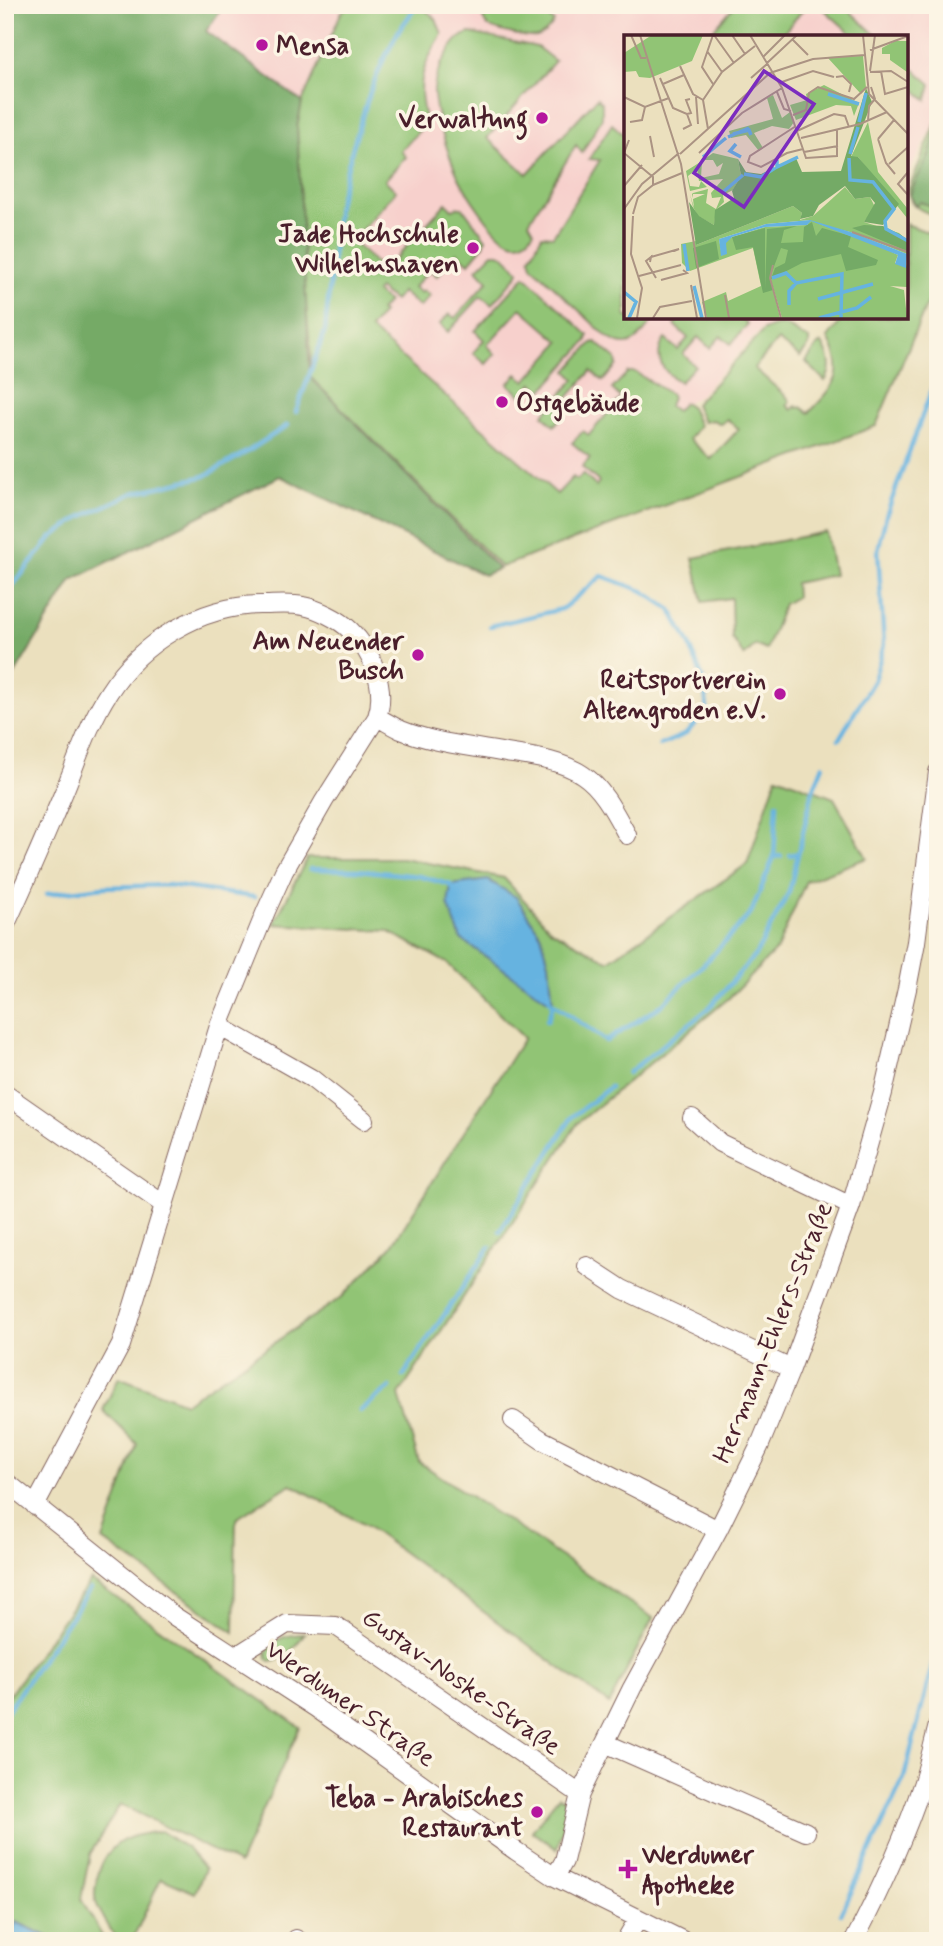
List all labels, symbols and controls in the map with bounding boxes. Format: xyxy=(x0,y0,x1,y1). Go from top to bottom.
place label: Mensa xyxy=(276,30,349,64)
inset map xyxy=(624,35,908,318)
marker: Mensa xyxy=(254,37,270,53)
place label: Verwaltung xyxy=(399,103,528,140)
marker: Verwaltung xyxy=(534,110,550,126)
place label: Jade Hochschule Wilhelmshaven xyxy=(278,218,459,282)
marker: Jade Hochschule Wilhelmshaven xyxy=(465,240,481,256)
place label: Ostgebäude xyxy=(516,387,640,422)
marker: Ostgebäude xyxy=(494,394,510,410)
place label: Am Neuender Busch xyxy=(252,625,405,689)
marker: Am Neuender Busch xyxy=(410,647,426,663)
place label: Reitsportverein Altengroden e.V. xyxy=(583,664,766,729)
marker: Reitsportverein Altengroden e.V. xyxy=(772,686,788,702)
street label: Hermann-Ehlers-Straße xyxy=(706,1197,842,1468)
street label: Gustav-Noske-Straße xyxy=(355,1601,567,1764)
street label: Werdumer Straße xyxy=(258,1633,442,1776)
place label: Teba - Arabisches Restaurant xyxy=(325,1782,524,1846)
marker: Teba - Arabisches Restaurant xyxy=(529,1804,545,1820)
place label: Werdumer Apotheke xyxy=(641,1839,755,1906)
marker: Werdumer Apotheke xyxy=(620,1861,636,1877)

